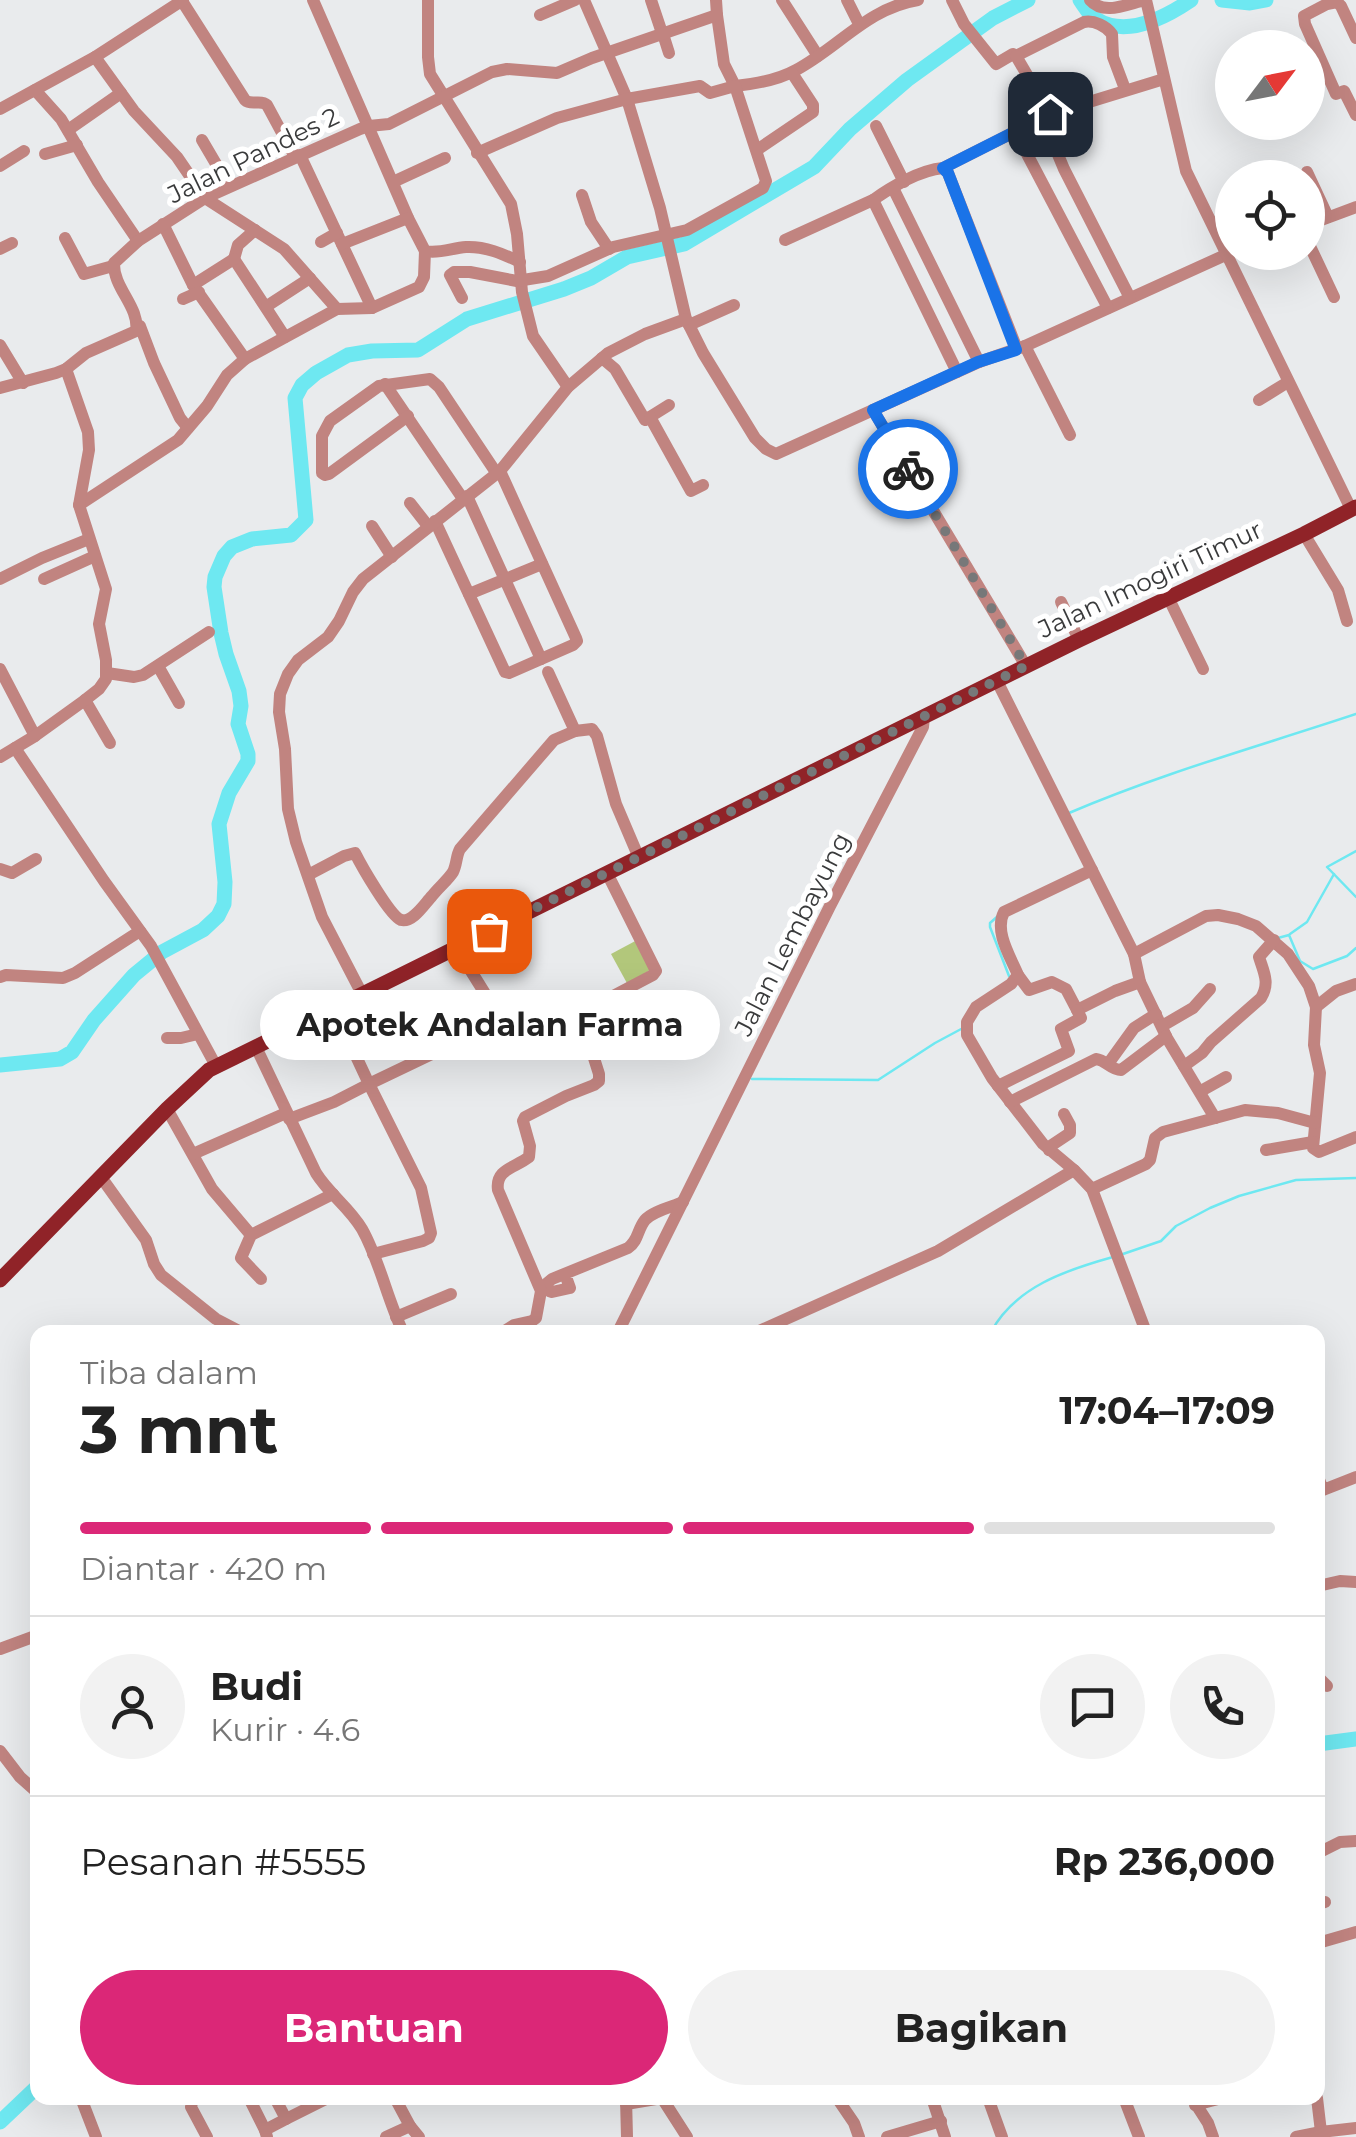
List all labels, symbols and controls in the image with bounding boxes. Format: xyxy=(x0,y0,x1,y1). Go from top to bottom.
north arrow xyxy=(1215,30,1325,140)
map controls xyxy=(1215,30,1325,270)
pin xyxy=(1008,72,1093,157)
icon: home xyxy=(1023,87,1078,142)
street label: Jalan Pandes 2 xyxy=(162,101,343,210)
button: locate xyxy=(1215,160,1325,270)
courier xyxy=(858,419,958,519)
icon: bike xyxy=(881,442,936,497)
street label: Jalan Imogiri Timur xyxy=(1032,514,1267,644)
street label: Jalan Lembayung xyxy=(727,827,856,1041)
pin xyxy=(447,889,532,974)
icon: bag xyxy=(462,904,517,959)
callout: Apotek Andalan Farma xyxy=(259,991,719,1061)
text: Apotek Andalan Farma xyxy=(296,1005,684,1044)
text: Tiba dalam xyxy=(80,1353,258,1392)
text: 17:04–17:09 xyxy=(1059,1387,1275,1434)
text: 3 mnt xyxy=(80,1390,278,1469)
text: Diantar · 420 m xyxy=(80,1549,327,1588)
button: person xyxy=(80,1654,185,1759)
button: chat xyxy=(1040,1654,1145,1759)
button: phone xyxy=(1170,1654,1275,1759)
text: Budi xyxy=(210,1663,303,1710)
text: Kurir · 4.6 xyxy=(210,1710,360,1749)
text: Pesanan #5555 xyxy=(80,1838,366,1885)
text: Rp 236,000 xyxy=(1054,1838,1275,1885)
button: Bantuan xyxy=(80,1970,668,2085)
button: Bagikan xyxy=(688,1970,1275,2085)

